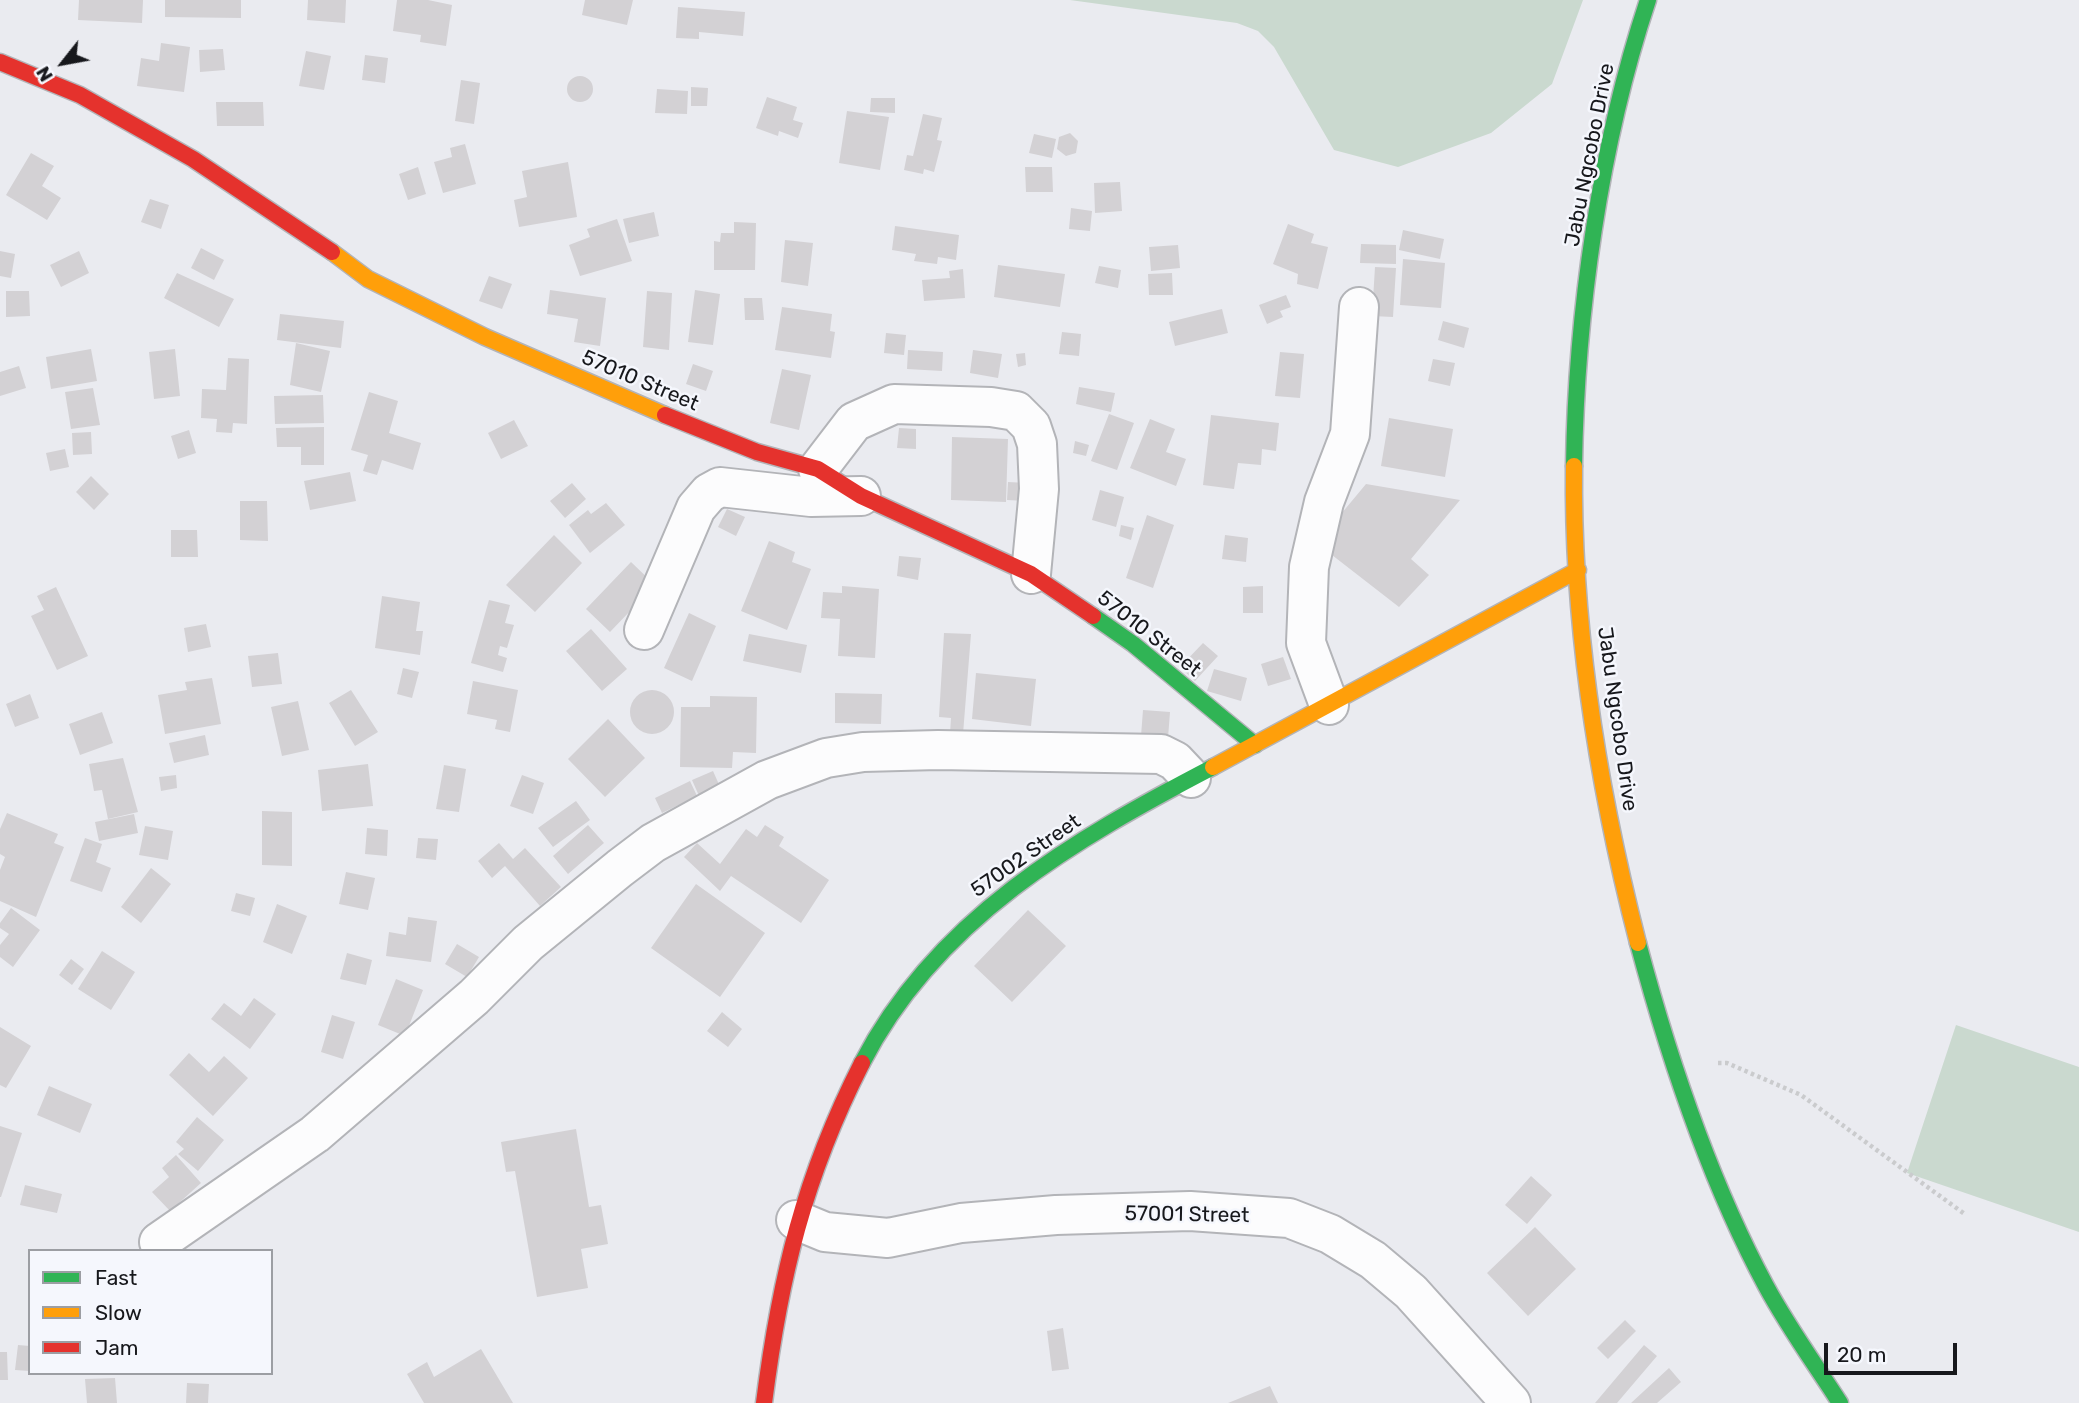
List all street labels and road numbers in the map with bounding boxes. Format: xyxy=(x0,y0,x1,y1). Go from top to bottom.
street label: Jabu Ngcobo Drive xyxy=(1560,61,1620,249)
street label: 57010 Street xyxy=(578,345,702,417)
street label: 57010 Street xyxy=(1092,586,1206,682)
street label: Jabu Ngcobo Drive xyxy=(1592,625,1642,813)
street label: 57002 Street xyxy=(966,809,1086,903)
street label: 57001 Street xyxy=(1124,1201,1250,1229)

